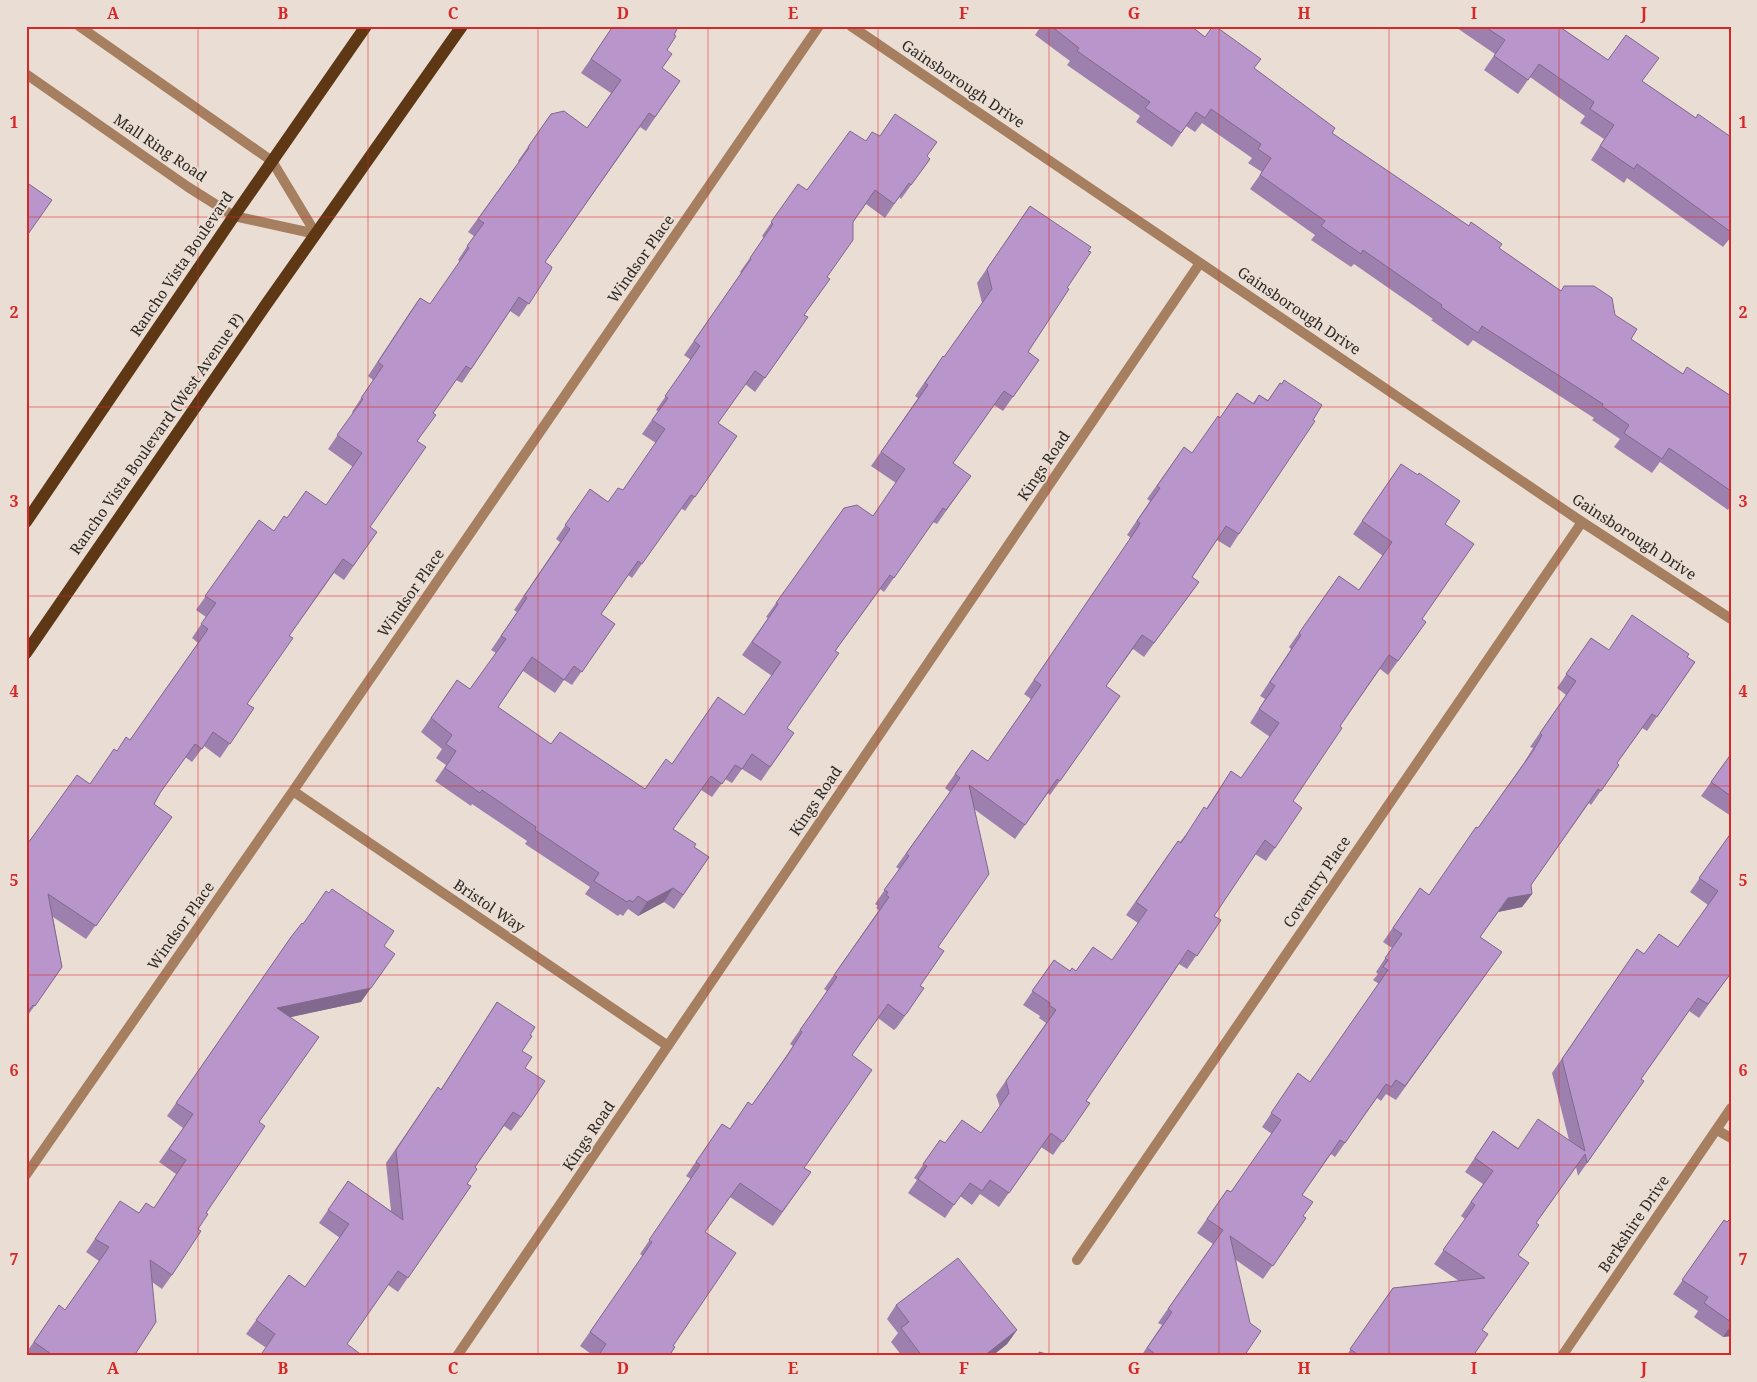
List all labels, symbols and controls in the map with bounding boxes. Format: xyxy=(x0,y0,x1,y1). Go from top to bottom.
text: A xyxy=(107,2,120,24)
text: B xyxy=(278,2,289,24)
text: C xyxy=(448,2,459,24)
text: D xyxy=(617,2,629,24)
text: E xyxy=(788,2,798,24)
text: F xyxy=(959,2,969,24)
text: G xyxy=(1128,2,1140,24)
text: H xyxy=(1297,2,1311,24)
text: I xyxy=(1471,2,1477,24)
text: J xyxy=(1640,2,1648,24)
street label: Gainsborough Drive xyxy=(898,34,1029,132)
street label: Mall Ring Road xyxy=(110,109,211,186)
text: 1 xyxy=(9,111,19,133)
text: 1 xyxy=(1738,111,1748,133)
street label: Rancho Vista Boulevard xyxy=(125,187,237,340)
street label: Windsor Place xyxy=(602,210,678,306)
street label: Gainsborough Drive xyxy=(1234,261,1365,359)
text: 2 xyxy=(9,301,19,323)
text: 2 xyxy=(1738,301,1748,323)
street label: Rancho Vista Boulevard (West Avenue P) xyxy=(65,309,248,558)
street label: Kings Road xyxy=(1013,427,1074,504)
street label: Gainsborough Drive xyxy=(1569,488,1701,584)
text: 3 xyxy=(9,490,19,512)
text: 3 xyxy=(1738,490,1748,512)
street label: Windsor Place xyxy=(372,544,448,640)
text: 4 xyxy=(9,680,19,702)
text: 4 xyxy=(1738,680,1748,702)
street label: Kings Road xyxy=(785,762,846,839)
street label: Coventry Place xyxy=(1278,832,1354,931)
text: 5 xyxy=(9,869,19,891)
text: 5 xyxy=(1738,869,1748,891)
street label: Bristol Way xyxy=(450,874,530,937)
street label: Windsor Place xyxy=(142,877,218,973)
text: 6 xyxy=(9,1059,19,1081)
text: 6 xyxy=(1738,1059,1748,1081)
street label: Kings Road xyxy=(558,1097,619,1174)
street label: Berkshire Drive xyxy=(1593,1171,1673,1276)
text: 7 xyxy=(9,1248,19,1270)
text: 7 xyxy=(1738,1248,1748,1270)
text: A xyxy=(107,1357,120,1379)
text: B xyxy=(278,1357,289,1379)
text: C xyxy=(448,1357,459,1379)
text: D xyxy=(617,1357,629,1379)
text: E xyxy=(788,1357,798,1379)
text: F xyxy=(959,1357,969,1379)
text: G xyxy=(1128,1357,1140,1379)
text: H xyxy=(1297,1357,1311,1379)
text: I xyxy=(1471,1357,1477,1379)
text: J xyxy=(1640,1357,1648,1379)

